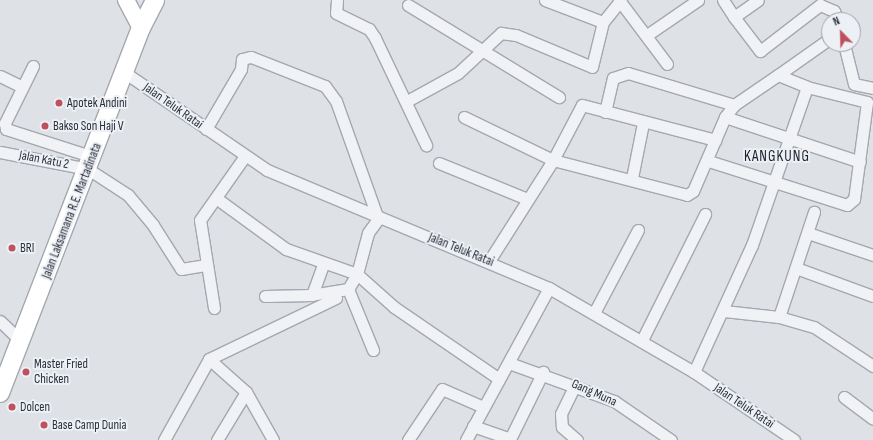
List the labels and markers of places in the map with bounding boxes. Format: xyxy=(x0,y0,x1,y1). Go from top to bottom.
place label: Apotek Andini xyxy=(67,95,127,111)
marker: Apotek Andini xyxy=(54,98,64,108)
place label: Bakso Son Haji V xyxy=(53,118,124,134)
marker: Bakso Son Haji V xyxy=(40,121,50,131)
place label: BRI xyxy=(20,240,34,256)
marker: BRI xyxy=(7,243,17,253)
place label: Master Fried Chicken xyxy=(34,357,88,388)
marker: Master Fried Chicken xyxy=(21,367,31,377)
place label: Dolcen xyxy=(20,399,50,415)
marker: Dolcen xyxy=(7,402,17,412)
place label: Base Camp Dunia xyxy=(52,417,126,433)
marker: Base Camp Dunia xyxy=(39,420,49,430)

